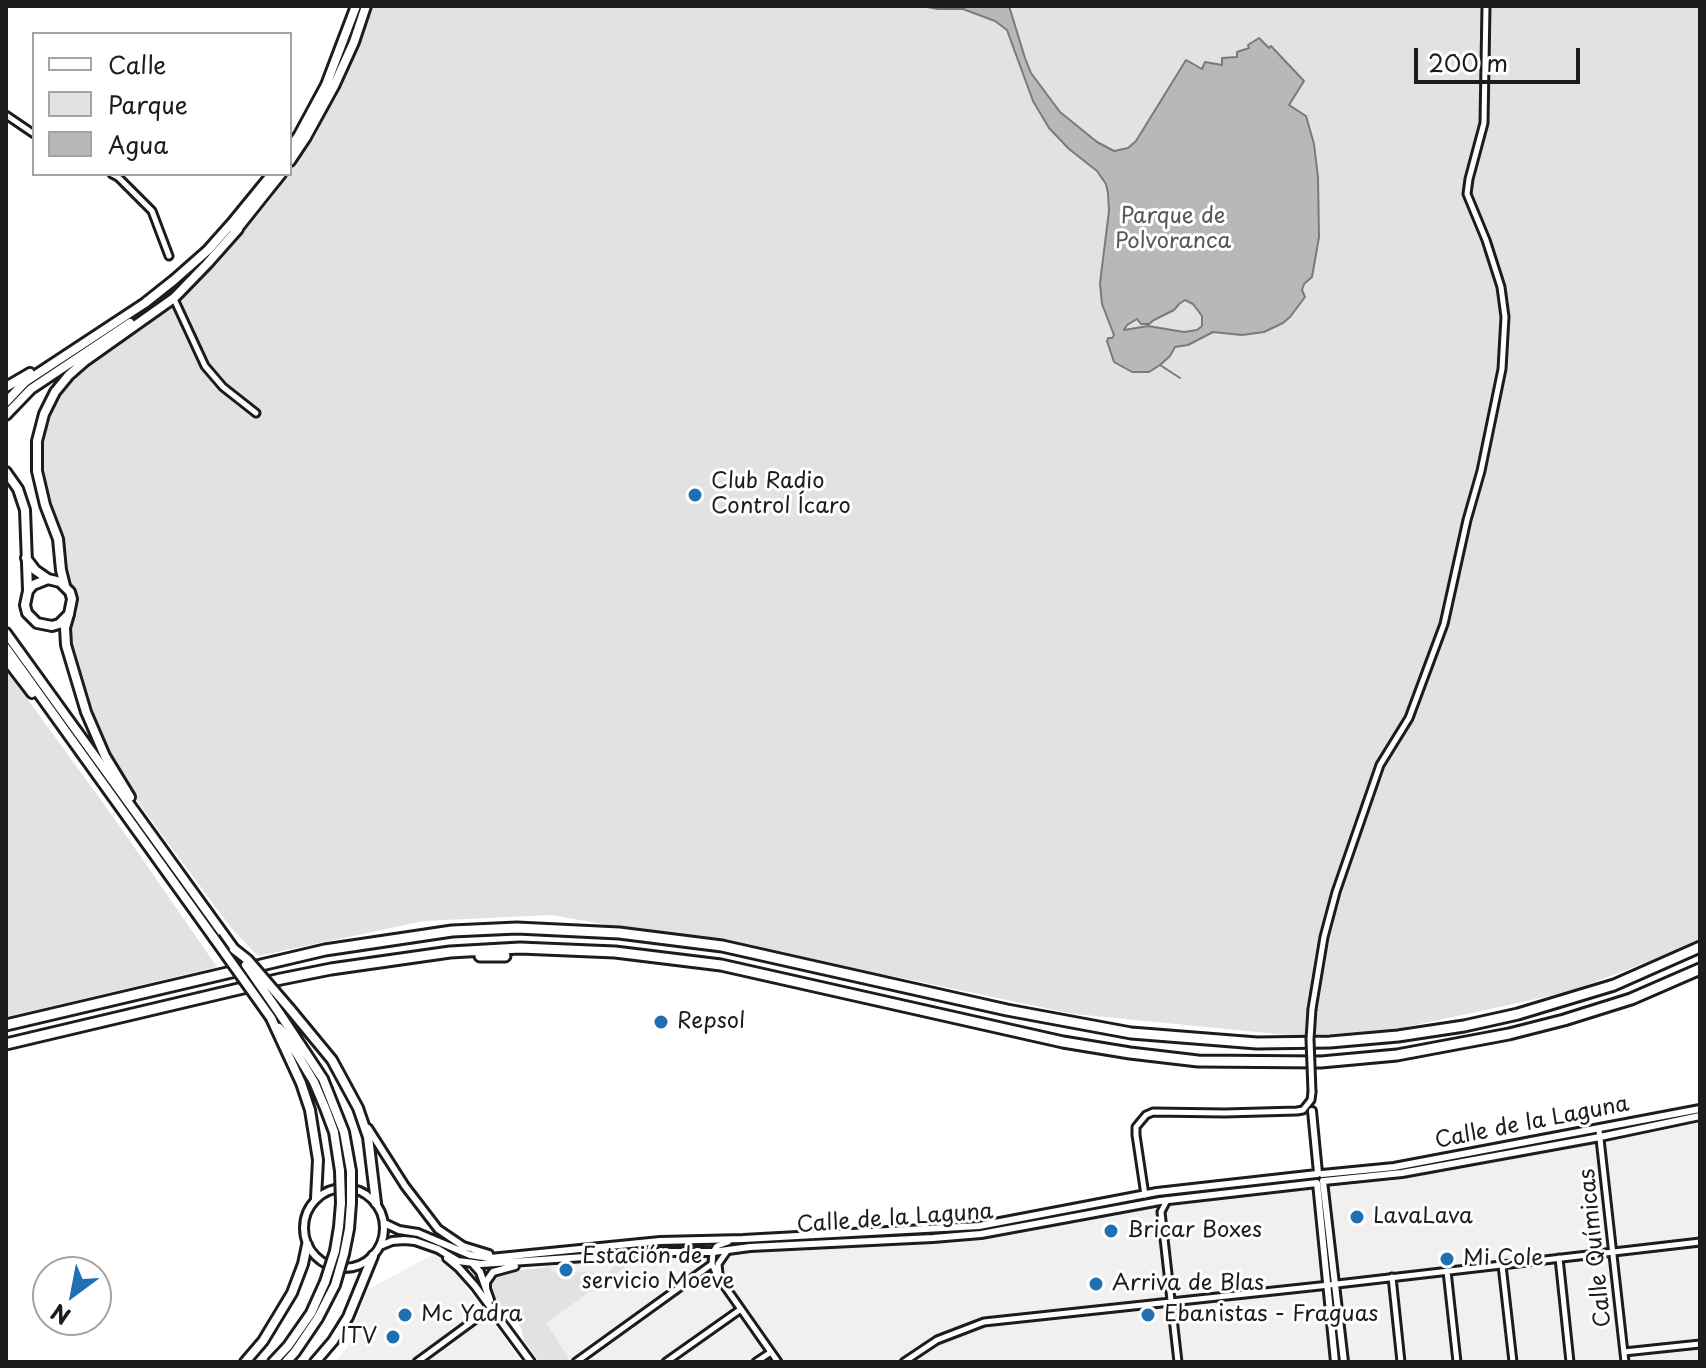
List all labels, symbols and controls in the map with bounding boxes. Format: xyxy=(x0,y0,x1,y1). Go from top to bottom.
legend xyxy=(32,32,292,176)
scale bar xyxy=(1418,32,1584,82)
text: 200 m xyxy=(1428,44,1508,80)
text: Calle xyxy=(108,46,166,82)
text: Parque xyxy=(108,86,188,122)
text: Agua xyxy=(108,126,168,162)
park label: Parque de Polvoranca xyxy=(1115,204,1231,256)
place label: Club Radio Control Ícaro xyxy=(711,469,851,520)
marker: Club Radio Control Ícaro xyxy=(686,486,704,504)
place label: Repsol xyxy=(677,1009,745,1035)
marker: Repsol xyxy=(652,1013,670,1031)
street label: Calle de la Laguna xyxy=(1433,1091,1631,1155)
street label: Calle Químicas xyxy=(1575,1167,1617,1329)
street label: Calle de la Laguna xyxy=(796,1199,994,1239)
place label: LavaLava xyxy=(1373,1204,1473,1230)
marker: LavaLava xyxy=(1348,1208,1366,1226)
place label: Bricar Boxes xyxy=(1127,1218,1262,1244)
marker: Bricar Boxes xyxy=(1102,1222,1120,1240)
place label: Estación de servicio Moeve xyxy=(582,1244,735,1296)
place label: Mi Cole xyxy=(1463,1246,1543,1272)
marker: Mi Cole xyxy=(1438,1250,1456,1268)
north arrow xyxy=(32,1256,112,1336)
marker: Estación de servicio Moeve xyxy=(557,1261,575,1279)
place label: Arriva de Blas xyxy=(1112,1271,1264,1297)
marker: Arriva de Blas xyxy=(1087,1275,1105,1293)
text: N xyxy=(44,1296,76,1334)
place label: Mc Yadra xyxy=(421,1302,522,1328)
place label: Ebanistas - Fraguas xyxy=(1164,1302,1378,1328)
marker: Mc Yadra xyxy=(396,1306,414,1324)
marker: Ebanistas - Fraguas xyxy=(1139,1306,1157,1324)
place label: ITV xyxy=(340,1324,377,1350)
marker: ITV xyxy=(384,1328,402,1346)

